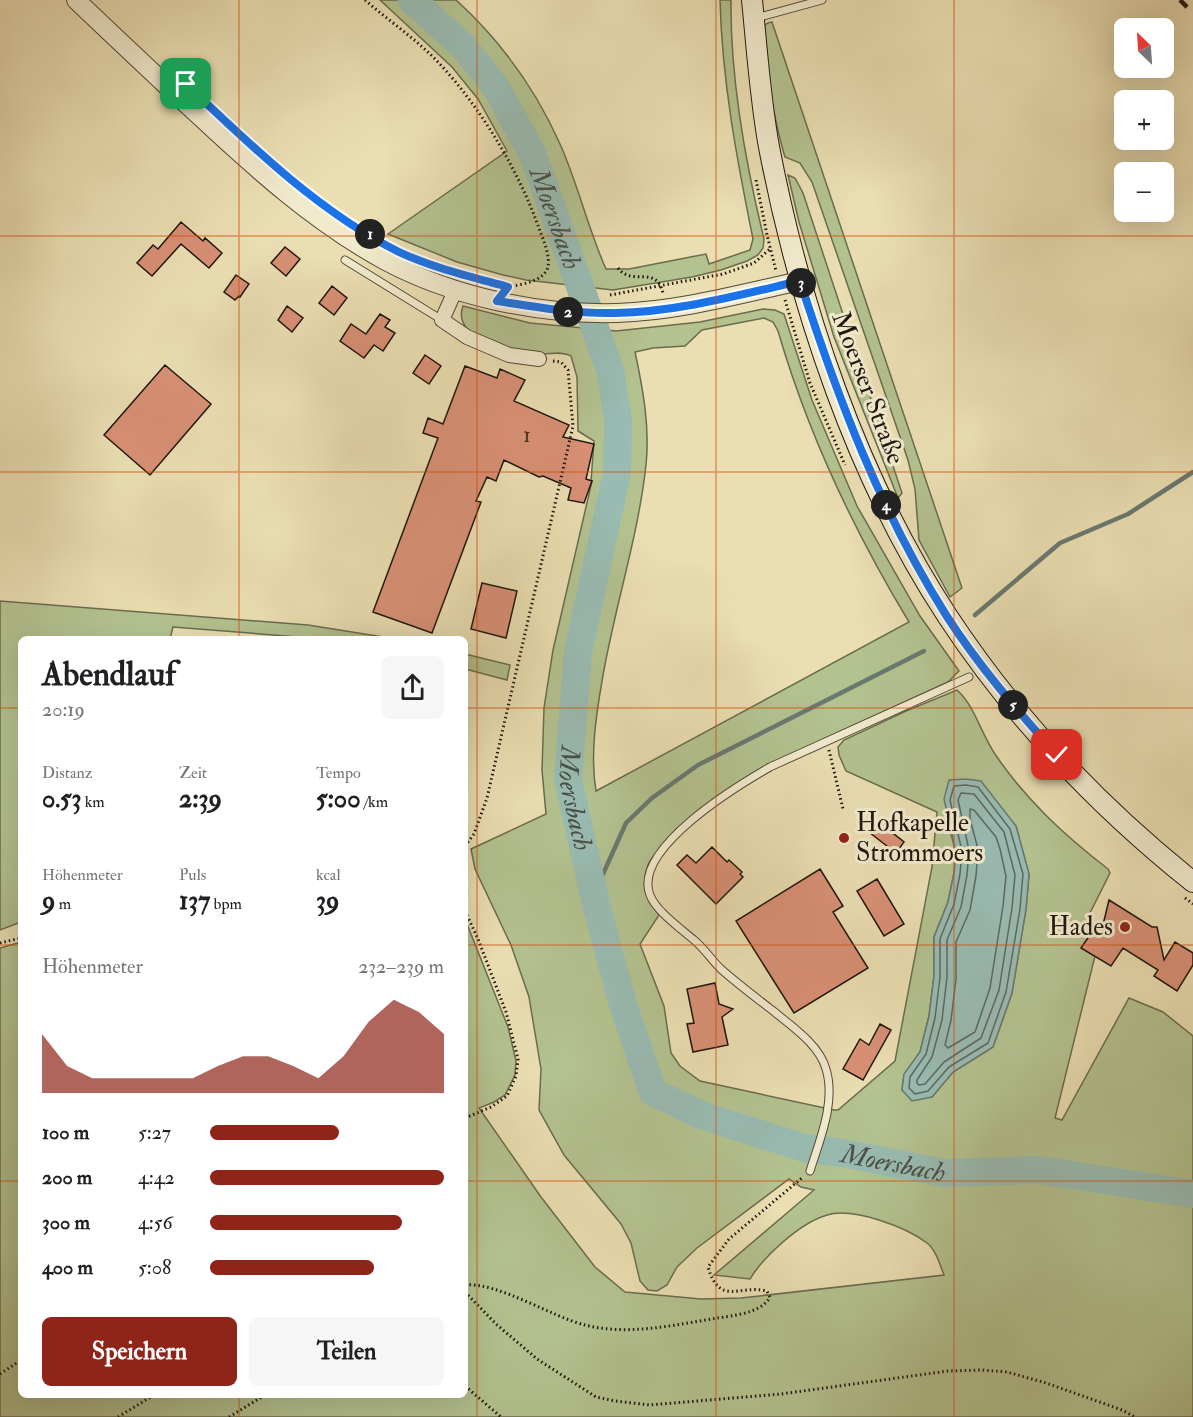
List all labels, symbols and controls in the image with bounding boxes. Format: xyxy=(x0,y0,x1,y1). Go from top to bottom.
north arrow xyxy=(1114,18,1174,78)
map controls xyxy=(1114,18,1174,222)
pin xyxy=(160,58,211,109)
icon: arrive xyxy=(169,67,202,100)
button: + xyxy=(1114,90,1174,150)
water label: Moersbach xyxy=(522,161,589,274)
button: − xyxy=(1114,162,1174,222)
pin: 1 xyxy=(355,219,385,249)
text: 1 xyxy=(367,224,373,244)
pin: 3 xyxy=(786,268,816,298)
text: 3 xyxy=(798,273,804,293)
pin: 2 xyxy=(553,297,583,327)
text: 2 xyxy=(564,302,572,322)
street label: Moerser Straße xyxy=(824,307,912,469)
house number: 1 xyxy=(523,421,531,449)
pin: 4 xyxy=(871,490,901,520)
text: 4 xyxy=(882,495,890,515)
text: Abendlauf xyxy=(42,654,176,695)
button: share xyxy=(381,656,444,719)
pin: 5 xyxy=(998,690,1028,720)
text: 5 xyxy=(1009,695,1017,715)
text: 20:19 xyxy=(42,697,85,722)
pin xyxy=(1031,729,1082,780)
icon: check xyxy=(1040,738,1073,771)
water label: Moersbach xyxy=(551,743,600,854)
text: Distanz xyxy=(42,763,93,783)
text: Zeit xyxy=(179,763,207,783)
text: Tempo xyxy=(316,763,361,783)
text: 0.53 xyxy=(42,783,81,815)
text: 2:39 xyxy=(179,783,222,815)
text: 5:00 xyxy=(316,783,361,815)
text: km xyxy=(81,792,105,812)
text: /km xyxy=(361,792,388,812)
place label: Hofkapelle Strommoers xyxy=(856,807,983,869)
marker: Hofkapelle Strommoers xyxy=(837,831,851,845)
text: Höhenmeter xyxy=(42,865,123,885)
text: Puls xyxy=(179,865,206,885)
text: kcal xyxy=(316,865,341,885)
text: 9 xyxy=(42,885,55,917)
text: 137 xyxy=(179,885,210,917)
text: 39 xyxy=(316,885,339,917)
text: m xyxy=(55,894,71,914)
text: bpm xyxy=(210,894,242,914)
place label: Hades xyxy=(1048,911,1113,943)
marker: Hades xyxy=(1118,920,1132,934)
text: Höhenmeter xyxy=(42,954,143,979)
text: 232–239 m xyxy=(358,954,444,979)
text: 100 m xyxy=(42,1120,89,1145)
text: 5:27 xyxy=(138,1120,171,1145)
water label: Moersbach xyxy=(836,1136,948,1189)
text: 200 m xyxy=(42,1165,92,1190)
text: 4:42 xyxy=(138,1165,175,1190)
text: 300 m xyxy=(42,1210,90,1235)
text: 4:56 xyxy=(138,1210,173,1235)
text: 400 m xyxy=(42,1255,93,1280)
text: 5:08 xyxy=(138,1255,171,1280)
button: Speichern xyxy=(42,1317,237,1386)
button: Teilen xyxy=(249,1317,444,1386)

